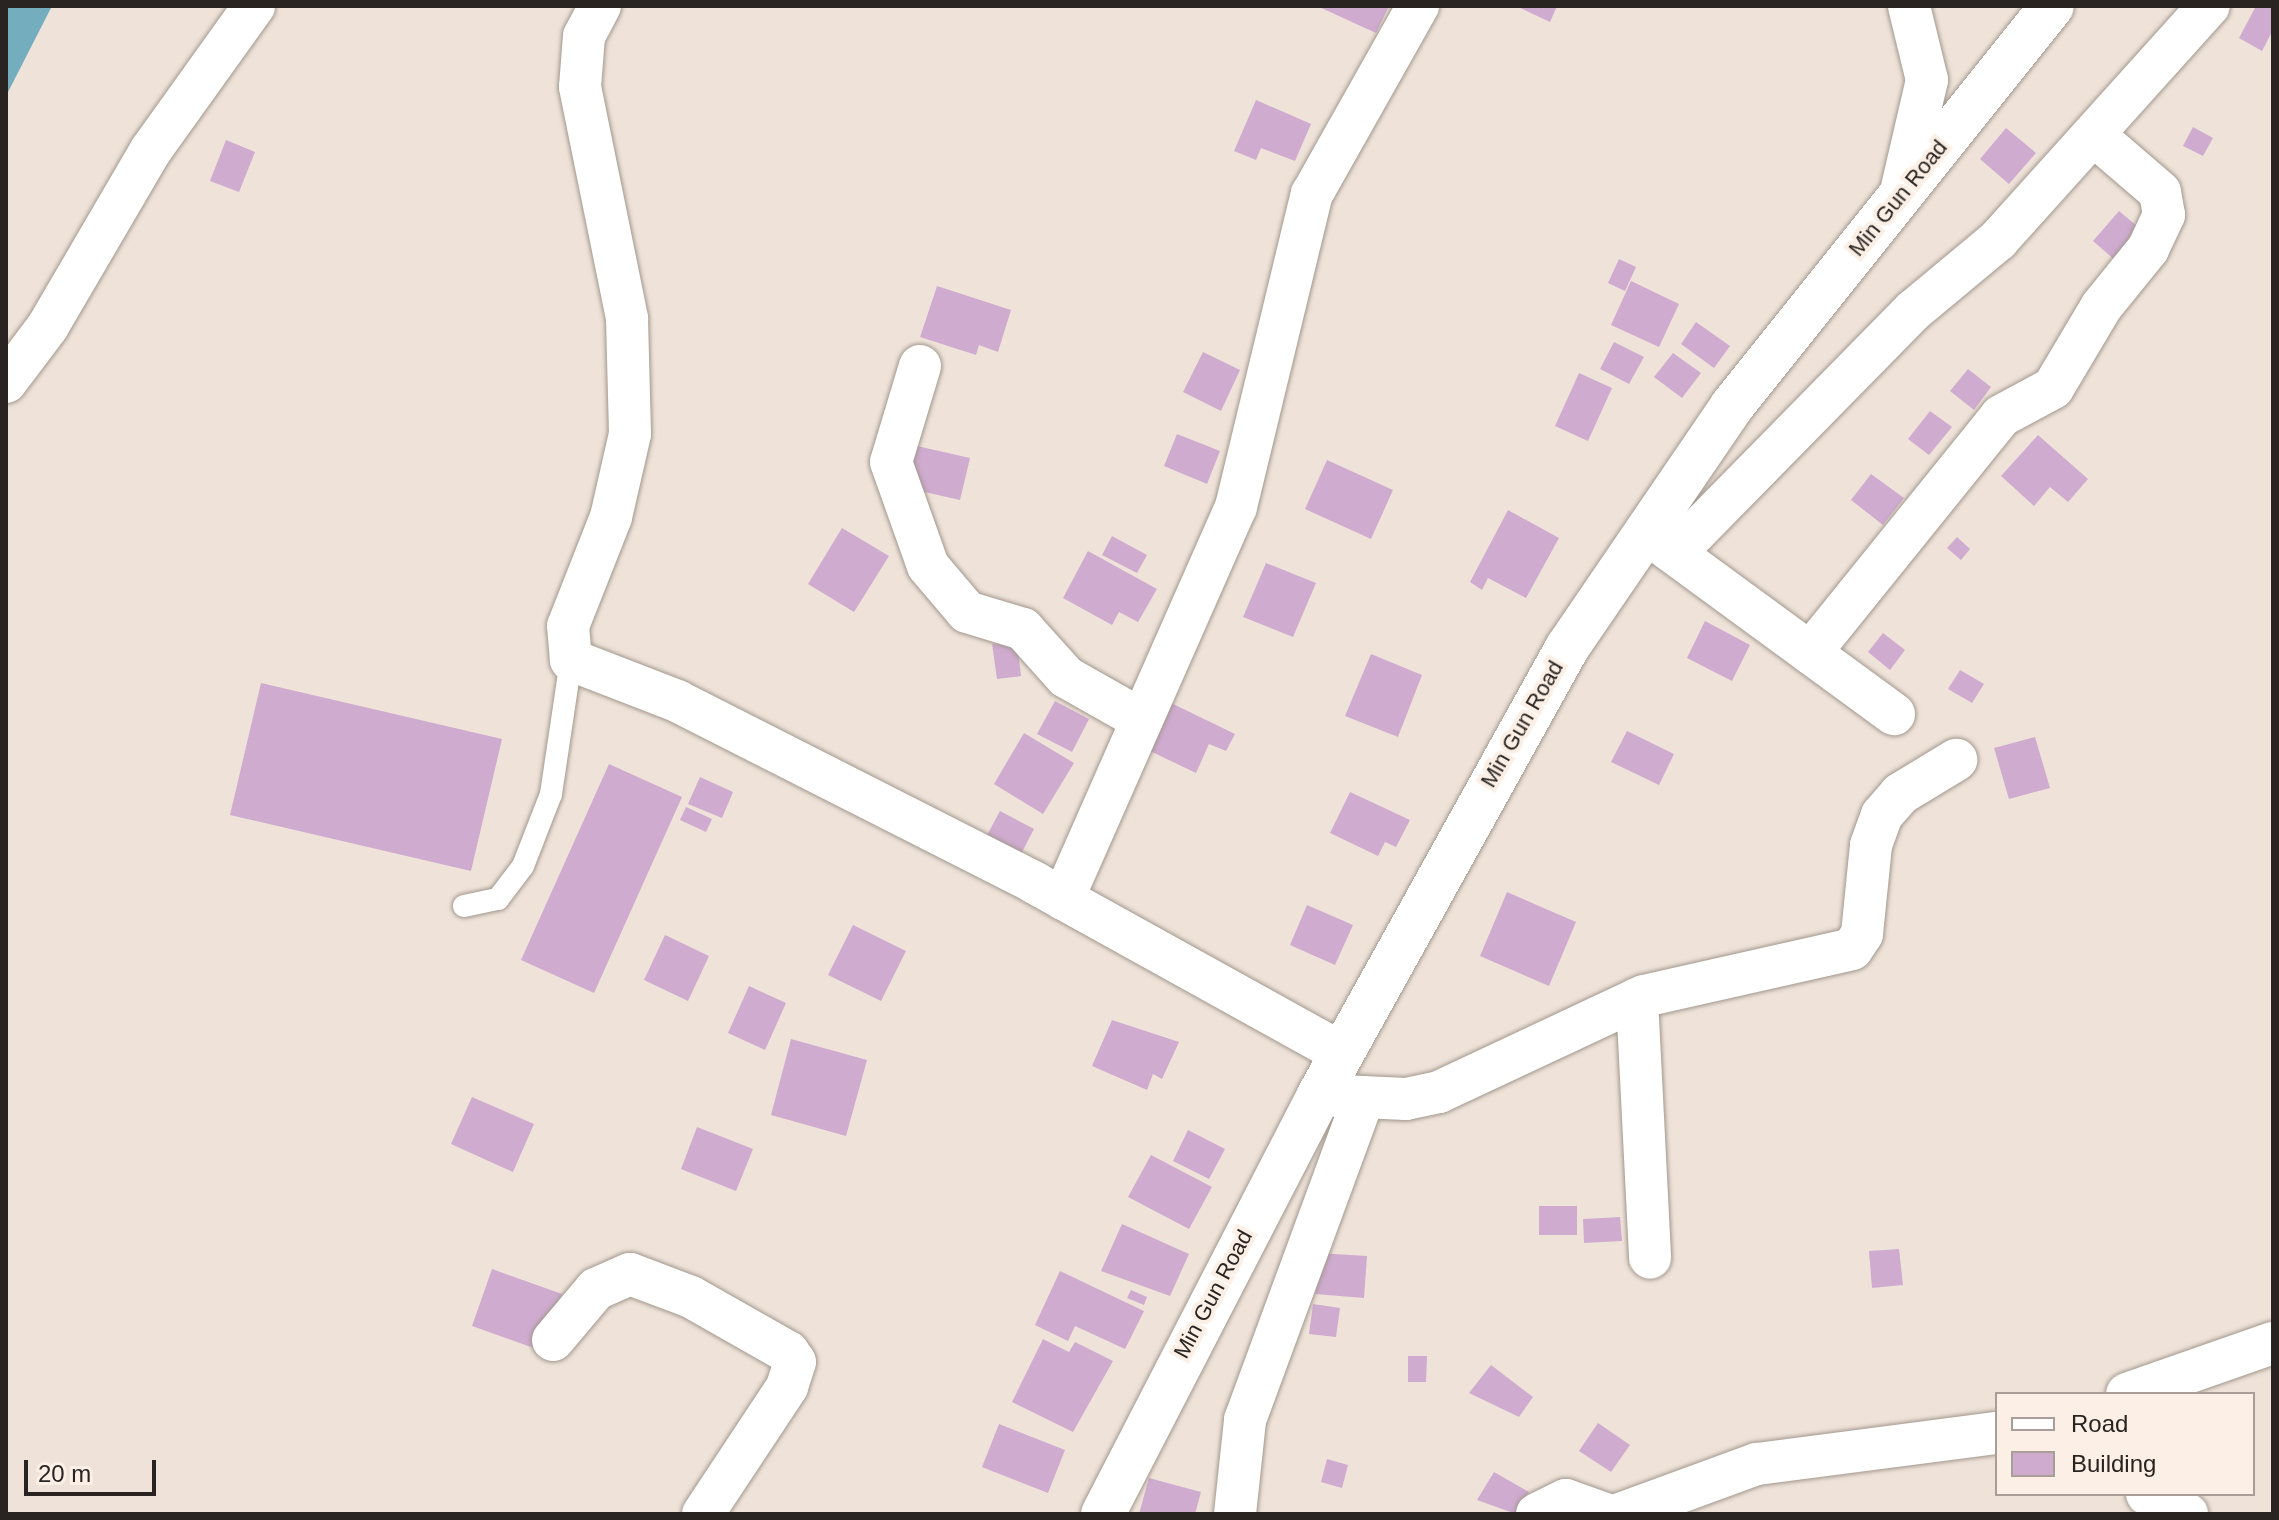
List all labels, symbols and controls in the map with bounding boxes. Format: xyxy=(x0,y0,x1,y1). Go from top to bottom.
street label: Min Gun Road xyxy=(1843,135,1953,261)
street label: Min Gun Road xyxy=(1475,656,1569,792)
street label: Min Gun Road xyxy=(1168,1225,1258,1363)
legend xyxy=(1995,1392,2255,1496)
text: Road xyxy=(2071,1410,2128,1437)
scale bar xyxy=(28,1444,160,1494)
text: Building xyxy=(2071,1450,2156,1477)
text: 20 m xyxy=(38,1460,91,1487)

